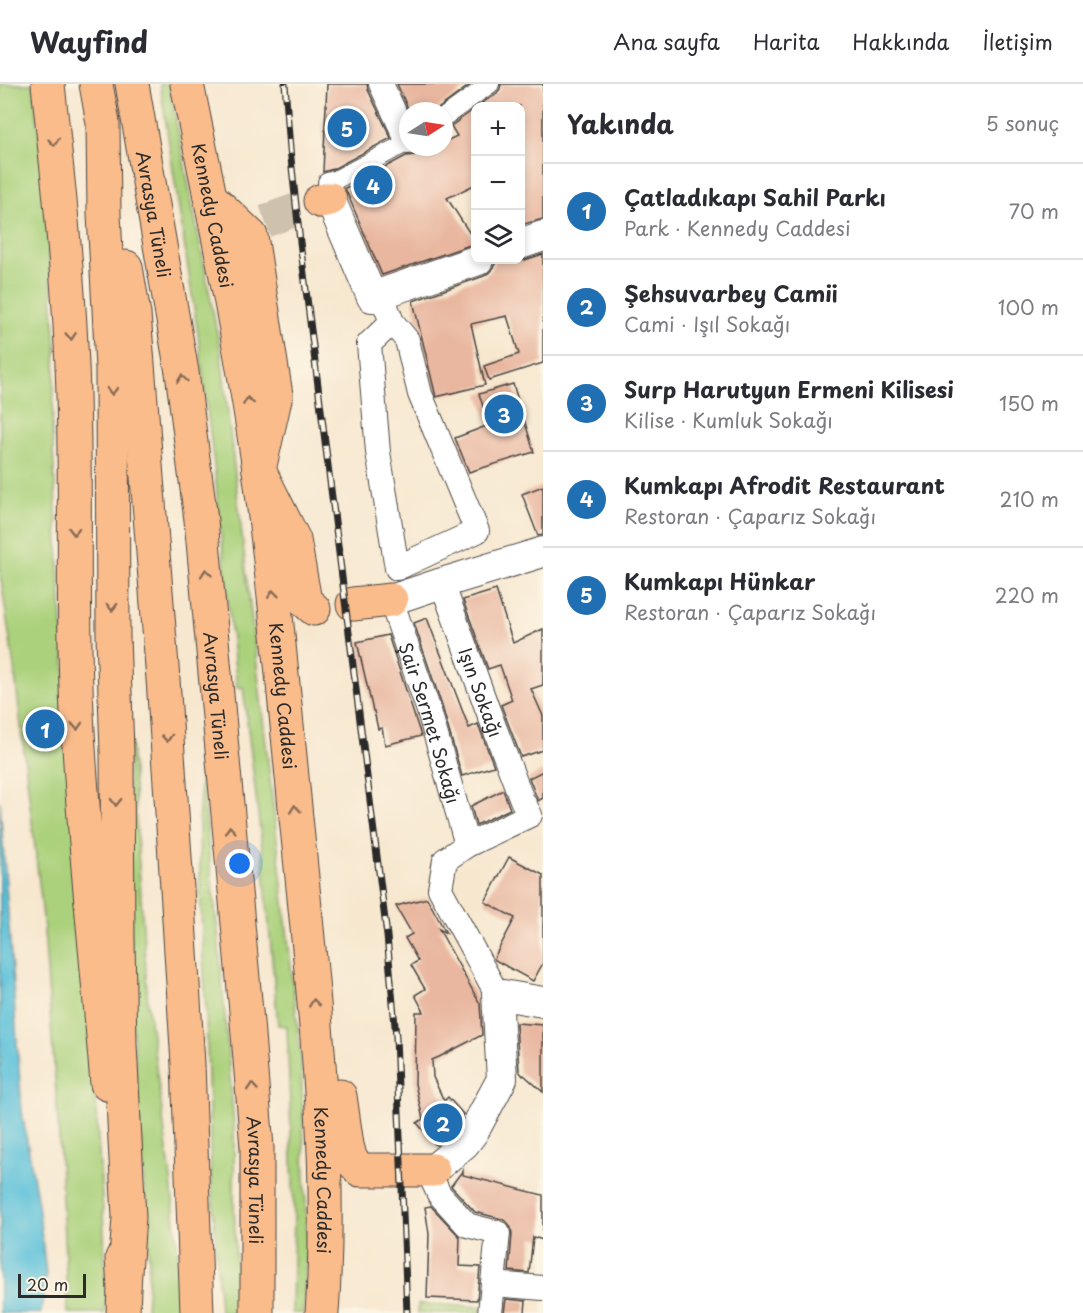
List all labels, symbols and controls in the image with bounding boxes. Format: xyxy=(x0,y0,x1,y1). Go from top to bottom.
text: Wayfind xyxy=(30,20,148,63)
text: Ana sayfa xyxy=(613,25,720,57)
text: Harita xyxy=(753,25,820,57)
text: Hakkında xyxy=(853,25,949,57)
text: İletişim xyxy=(982,25,1053,57)
north arrow xyxy=(399,102,453,156)
map controls xyxy=(471,102,525,264)
button: + xyxy=(471,102,525,156)
text: Yakında xyxy=(567,104,674,143)
pin: 5 xyxy=(328,106,366,150)
text: 5 sonuç xyxy=(986,108,1059,138)
one-way arrow xyxy=(47,138,60,147)
street label: Kennedy Caddesi xyxy=(186,140,241,290)
street label: Avrasya Tüneli xyxy=(130,148,179,280)
button: − xyxy=(471,156,525,210)
pin: 4 xyxy=(354,162,392,208)
text: Çatladıkapı Sahil Parkı xyxy=(624,180,886,213)
text: 1 xyxy=(582,196,591,226)
text: 70 m xyxy=(1009,196,1059,226)
button: layers xyxy=(471,210,525,264)
text: Park · Kennedy Caddesi xyxy=(624,213,851,243)
text: Şehsuvarbey Camii xyxy=(624,276,838,309)
text: 2 xyxy=(579,292,594,322)
text: 100 m xyxy=(998,292,1059,322)
text: Cami · Işıl Sokağı xyxy=(624,309,790,339)
one-way arrow xyxy=(64,332,77,341)
text: Surp Harutyun Ermeni Kilisesi xyxy=(624,372,954,405)
one-way arrow xyxy=(177,375,189,384)
one-way arrow xyxy=(106,387,118,396)
text: 3 xyxy=(580,388,593,418)
text: 150 m xyxy=(999,388,1059,418)
pin: 3 xyxy=(484,392,524,436)
one-way arrow xyxy=(242,396,254,405)
text: Kilise · Kumluk Sokağı xyxy=(624,405,833,435)
text: Kumkapı Afrodit Restaurant xyxy=(624,468,945,501)
text: 4 xyxy=(580,484,593,514)
text: 210 m xyxy=(1000,484,1059,514)
text: Restoran · Çaparız Sokağı xyxy=(624,501,876,531)
one-way arrow xyxy=(68,527,80,536)
text: Kumkapı Hünkar xyxy=(624,564,815,597)
one-way arrow xyxy=(200,568,213,577)
text: 5 xyxy=(580,580,593,610)
text: 220 m xyxy=(995,580,1059,610)
one-way arrow xyxy=(267,589,280,599)
text: Restoran · Çaparız Sokağı xyxy=(624,597,876,627)
one-way arrow xyxy=(106,603,118,612)
street label: Kennedy Caddesi xyxy=(263,621,305,770)
street label: Avrasya Tüneli xyxy=(198,631,236,761)
street label: Şair Sermet Sokağı xyxy=(393,639,468,806)
street label: Işın Sokağı xyxy=(453,644,510,741)
pin: 1 xyxy=(26,706,64,752)
one-way arrow xyxy=(71,722,84,731)
one-way arrow xyxy=(161,733,174,742)
one-way arrow xyxy=(110,798,122,807)
one-way arrow xyxy=(289,804,302,813)
one-way arrow xyxy=(224,825,237,834)
your location xyxy=(225,849,254,878)
one-way arrow xyxy=(308,998,321,1007)
one-way arrow xyxy=(246,1082,259,1091)
pin: 2 xyxy=(424,1100,462,1146)
street label: Kennedy Caddesi xyxy=(308,1106,339,1254)
street label: Avrasya Tüneli xyxy=(241,1115,271,1244)
scale bar xyxy=(18,1271,86,1298)
text: 20 m xyxy=(27,1272,68,1296)

